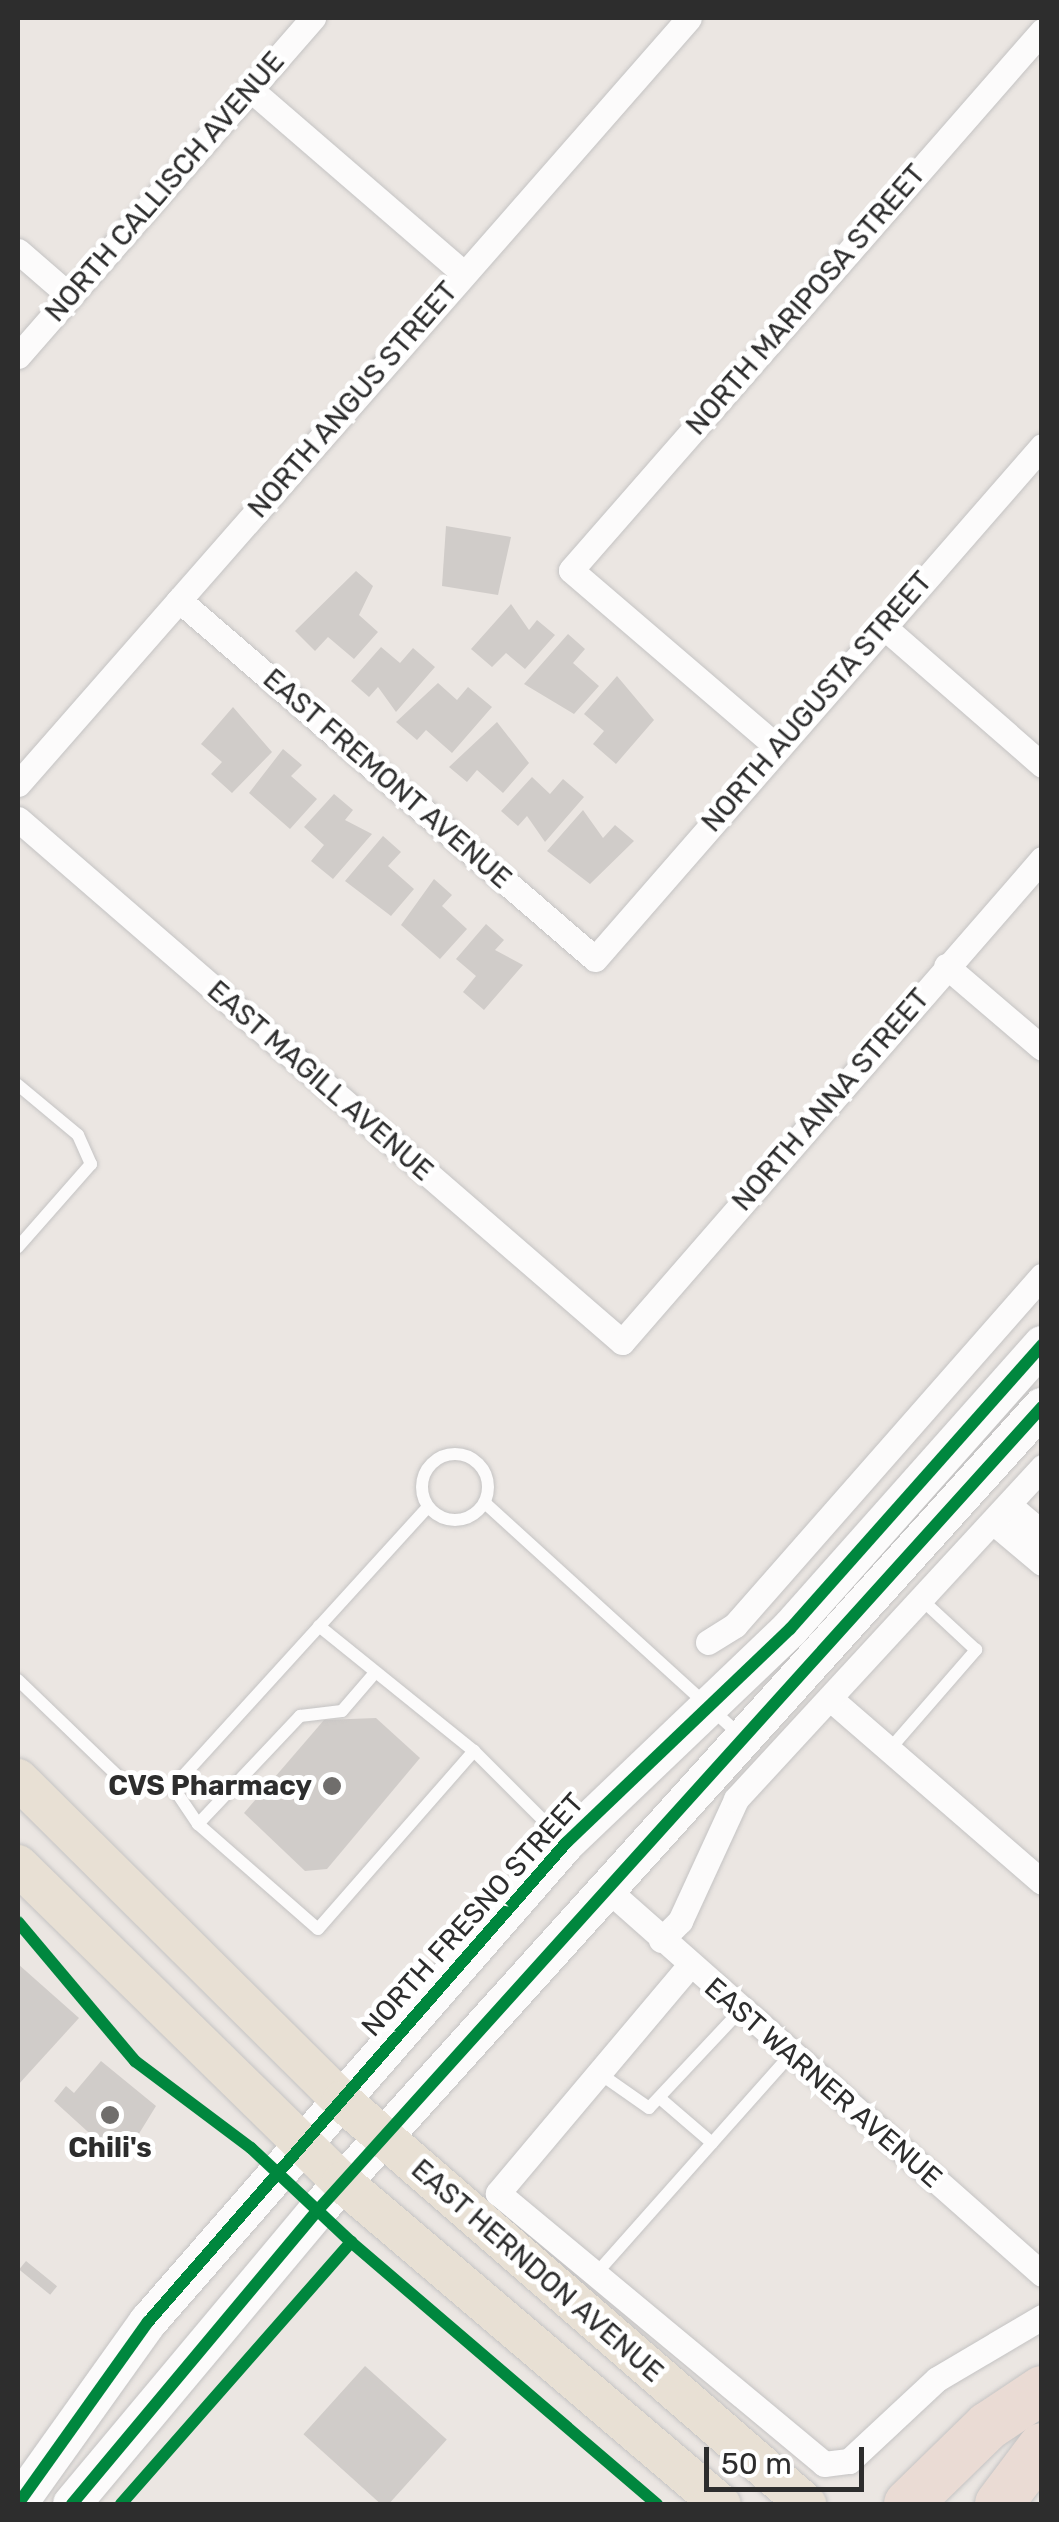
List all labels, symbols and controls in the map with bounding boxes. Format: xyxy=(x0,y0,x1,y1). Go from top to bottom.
street label: NORTH CALLISCH AVENUE xyxy=(38,45,292,329)
street label: NORTH MARIPOSA STREET xyxy=(679,158,933,442)
street label: NORTH ANGUS STREET xyxy=(241,275,465,525)
street label: NORTH AUGUSTA STREET xyxy=(694,565,940,839)
street label: EAST FREMONT AVENUE xyxy=(255,661,519,897)
street label: EAST MAGILL AVENUE xyxy=(199,973,441,1189)
street label: NORTH ANNA STREET xyxy=(725,982,937,1218)
place label: CVS Pharmacy xyxy=(108,1769,312,1803)
marker: CVS Pharmacy xyxy=(321,1775,343,1797)
street label: NORTH FRESNO STREET xyxy=(355,1786,591,2044)
street label: EAST WARNER AVENUE xyxy=(697,1970,949,2196)
marker: Chili's xyxy=(99,2104,121,2126)
place label: Chili's xyxy=(68,2131,152,2165)
street label: EAST HERNDON AVENUE xyxy=(404,2152,670,2390)
scale bar xyxy=(709,2427,869,2489)
text: 50 m xyxy=(721,2446,792,2482)

